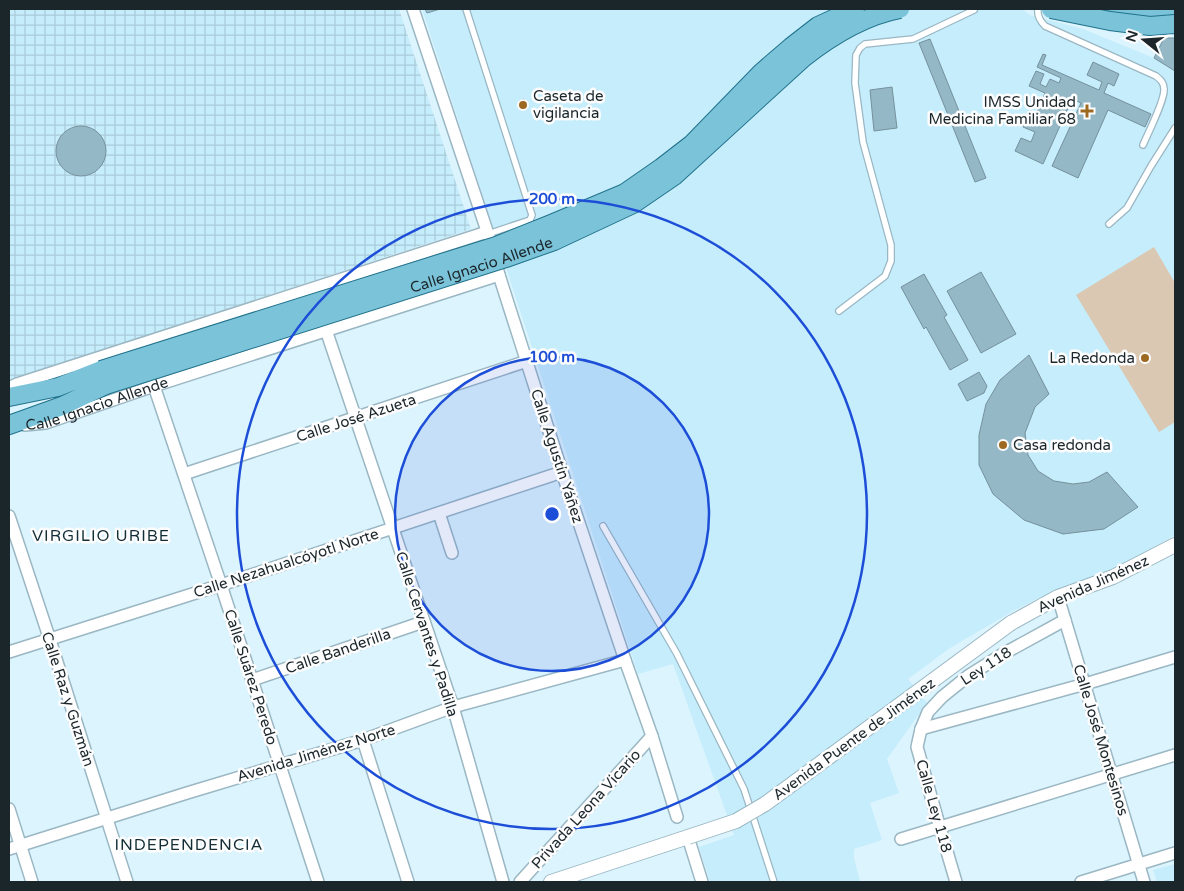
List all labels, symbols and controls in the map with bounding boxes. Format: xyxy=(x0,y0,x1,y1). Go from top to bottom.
north arrow xyxy=(1119,15,1169,65)
text: N xyxy=(1122,28,1142,44)
place label: Caseta de vigilancia xyxy=(533,87,604,122)
place label: IMSS Unidad Medicina Familiar 68 xyxy=(929,93,1076,128)
marker: Caseta de vigilancia xyxy=(517,99,529,111)
marker: IMSS Unidad Medicina Familiar 68 xyxy=(1080,104,1094,118)
text: 200 m xyxy=(529,190,575,208)
street label: Calle Ignacio Allende xyxy=(408,233,555,297)
text: 100 m xyxy=(529,348,575,366)
place label: La Redonda xyxy=(1049,349,1135,367)
marker: La Redonda xyxy=(1139,352,1151,364)
street label: Calle Ignacio Allende xyxy=(25,373,170,434)
street label: Calle Agustín Yáñez xyxy=(527,387,587,525)
street label: Calle José Azueta xyxy=(294,390,418,446)
place label: Casa redonda xyxy=(1013,436,1111,454)
marker: Casa redonda xyxy=(997,439,1009,451)
centre of rings xyxy=(543,505,561,523)
street label: Calle Nezahualcóyotl Norte xyxy=(191,525,381,601)
district label: VIRGILIO URIBE xyxy=(32,526,170,546)
street label: Calle Cervantes y Padilla xyxy=(392,549,462,719)
street label: Avenida Jiménez xyxy=(1035,551,1151,617)
street label: Calle Suárez Peredo xyxy=(221,607,281,747)
street label: Calle Banderilla xyxy=(283,625,393,677)
street label: Calle Raz y Guzmán xyxy=(38,629,98,769)
street label: Ley 118 xyxy=(957,643,1015,689)
street label: Calle José Montesinos xyxy=(1069,662,1133,818)
street label: Avenida Puente de Jiménez xyxy=(769,674,939,804)
street label: Avenida Jiménez Norte xyxy=(235,720,397,786)
street label: Privada Leona Vicario xyxy=(528,746,644,872)
street label: Calle Ley 118 xyxy=(912,757,956,855)
district label: INDEPENDENCIA xyxy=(114,835,264,855)

